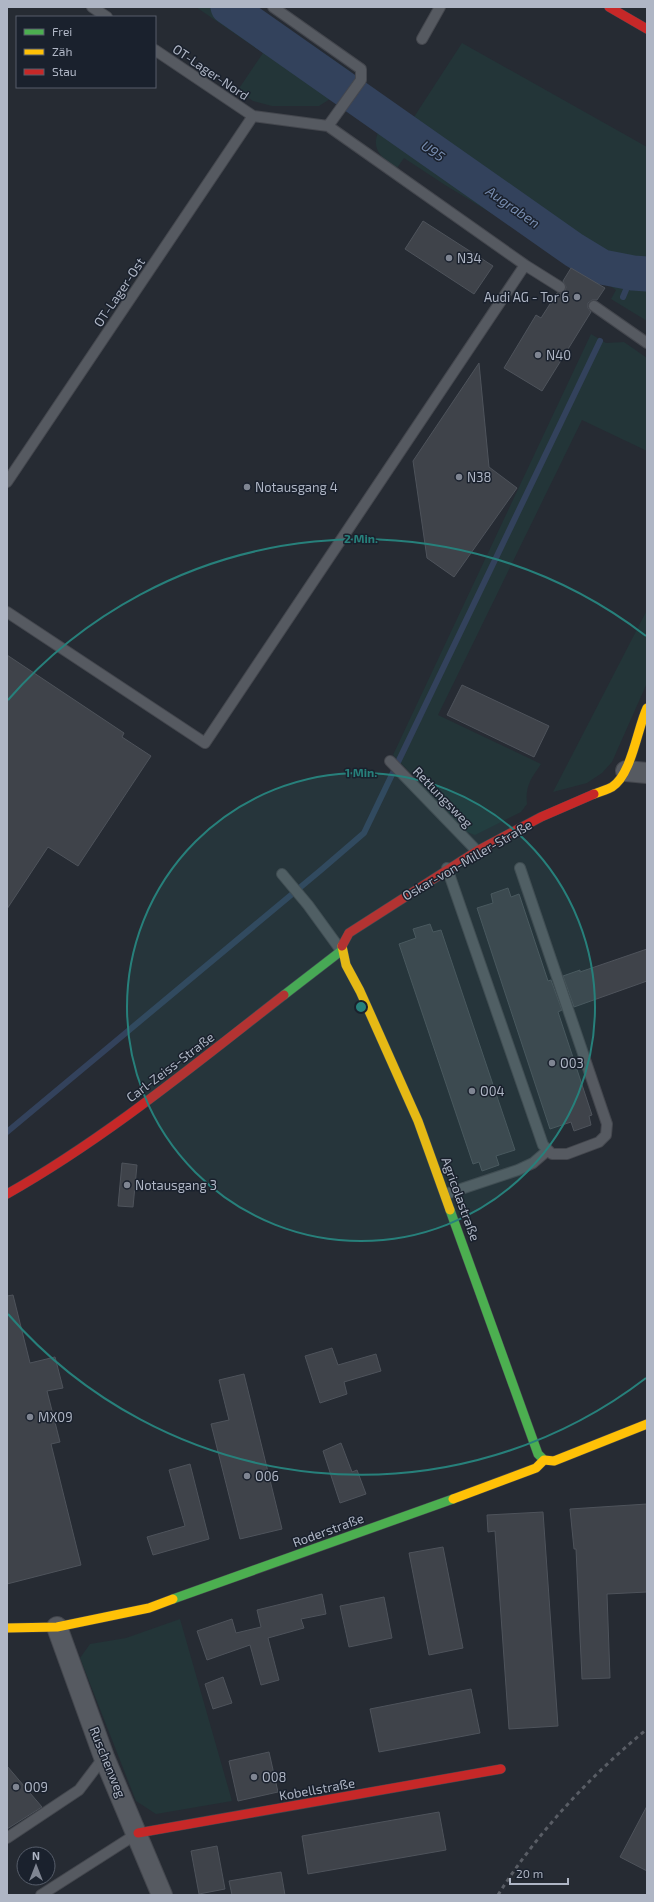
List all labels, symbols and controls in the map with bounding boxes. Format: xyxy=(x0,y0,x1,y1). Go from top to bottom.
legend xyxy=(16,16,156,88)
text: Frei xyxy=(52,24,72,38)
street label: OT-Lager-Nord xyxy=(170,41,252,103)
text: Zäh xyxy=(52,44,72,58)
text: Stau xyxy=(52,64,77,78)
water label: U95 xyxy=(418,137,449,165)
water label: Augraben xyxy=(482,181,543,231)
place label: N34 xyxy=(457,250,481,266)
marker: N34 xyxy=(444,253,454,263)
street label: OT-Lager-Ost xyxy=(90,254,148,330)
place label: Audi AG - Tor 6 xyxy=(484,289,569,305)
marker: Audi AG - Tor 6 xyxy=(572,292,582,302)
place label: N40 xyxy=(546,347,571,363)
marker: N40 xyxy=(533,350,543,360)
place label: N38 xyxy=(467,469,491,485)
marker: N38 xyxy=(454,472,464,482)
place label: Notausgang 4 xyxy=(255,479,338,495)
marker: Notausgang 4 xyxy=(242,482,252,492)
text: 2 Min. xyxy=(344,531,378,545)
street label: Rettungsweg xyxy=(410,763,476,831)
text: 1 Min. xyxy=(345,765,377,779)
street label: Oskar-von-Miller-Straße xyxy=(399,816,535,904)
centre of rings xyxy=(354,1000,368,1014)
street label: Carl-Zeiss-Straße xyxy=(123,1029,217,1105)
place label: O03 xyxy=(560,1055,584,1071)
marker: O03 xyxy=(547,1058,557,1068)
place label: O04 xyxy=(480,1083,505,1099)
marker: O04 xyxy=(467,1086,477,1096)
street label: Agricolastraße xyxy=(438,1155,484,1243)
place label: Notausgang 3 xyxy=(135,1177,217,1193)
marker: Notausgang 3 xyxy=(122,1180,132,1190)
place label: MX09 xyxy=(38,1409,73,1425)
marker: MX09 xyxy=(25,1412,35,1422)
place label: O06 xyxy=(255,1468,279,1484)
marker: O06 xyxy=(242,1471,252,1481)
street label: Roderstraße xyxy=(290,1510,366,1550)
street label: Ruschenweg xyxy=(86,1724,130,1800)
place label: O08 xyxy=(262,1769,286,1785)
marker: O08 xyxy=(249,1772,259,1782)
street label: Kobellstraße xyxy=(278,1774,356,1804)
place label: O09 xyxy=(24,1779,48,1795)
marker: O09 xyxy=(11,1782,21,1792)
north arrow xyxy=(16,1846,56,1886)
text: N xyxy=(32,1849,40,1862)
scale bar xyxy=(510,1860,568,1886)
text: 20 m xyxy=(516,1866,543,1880)

